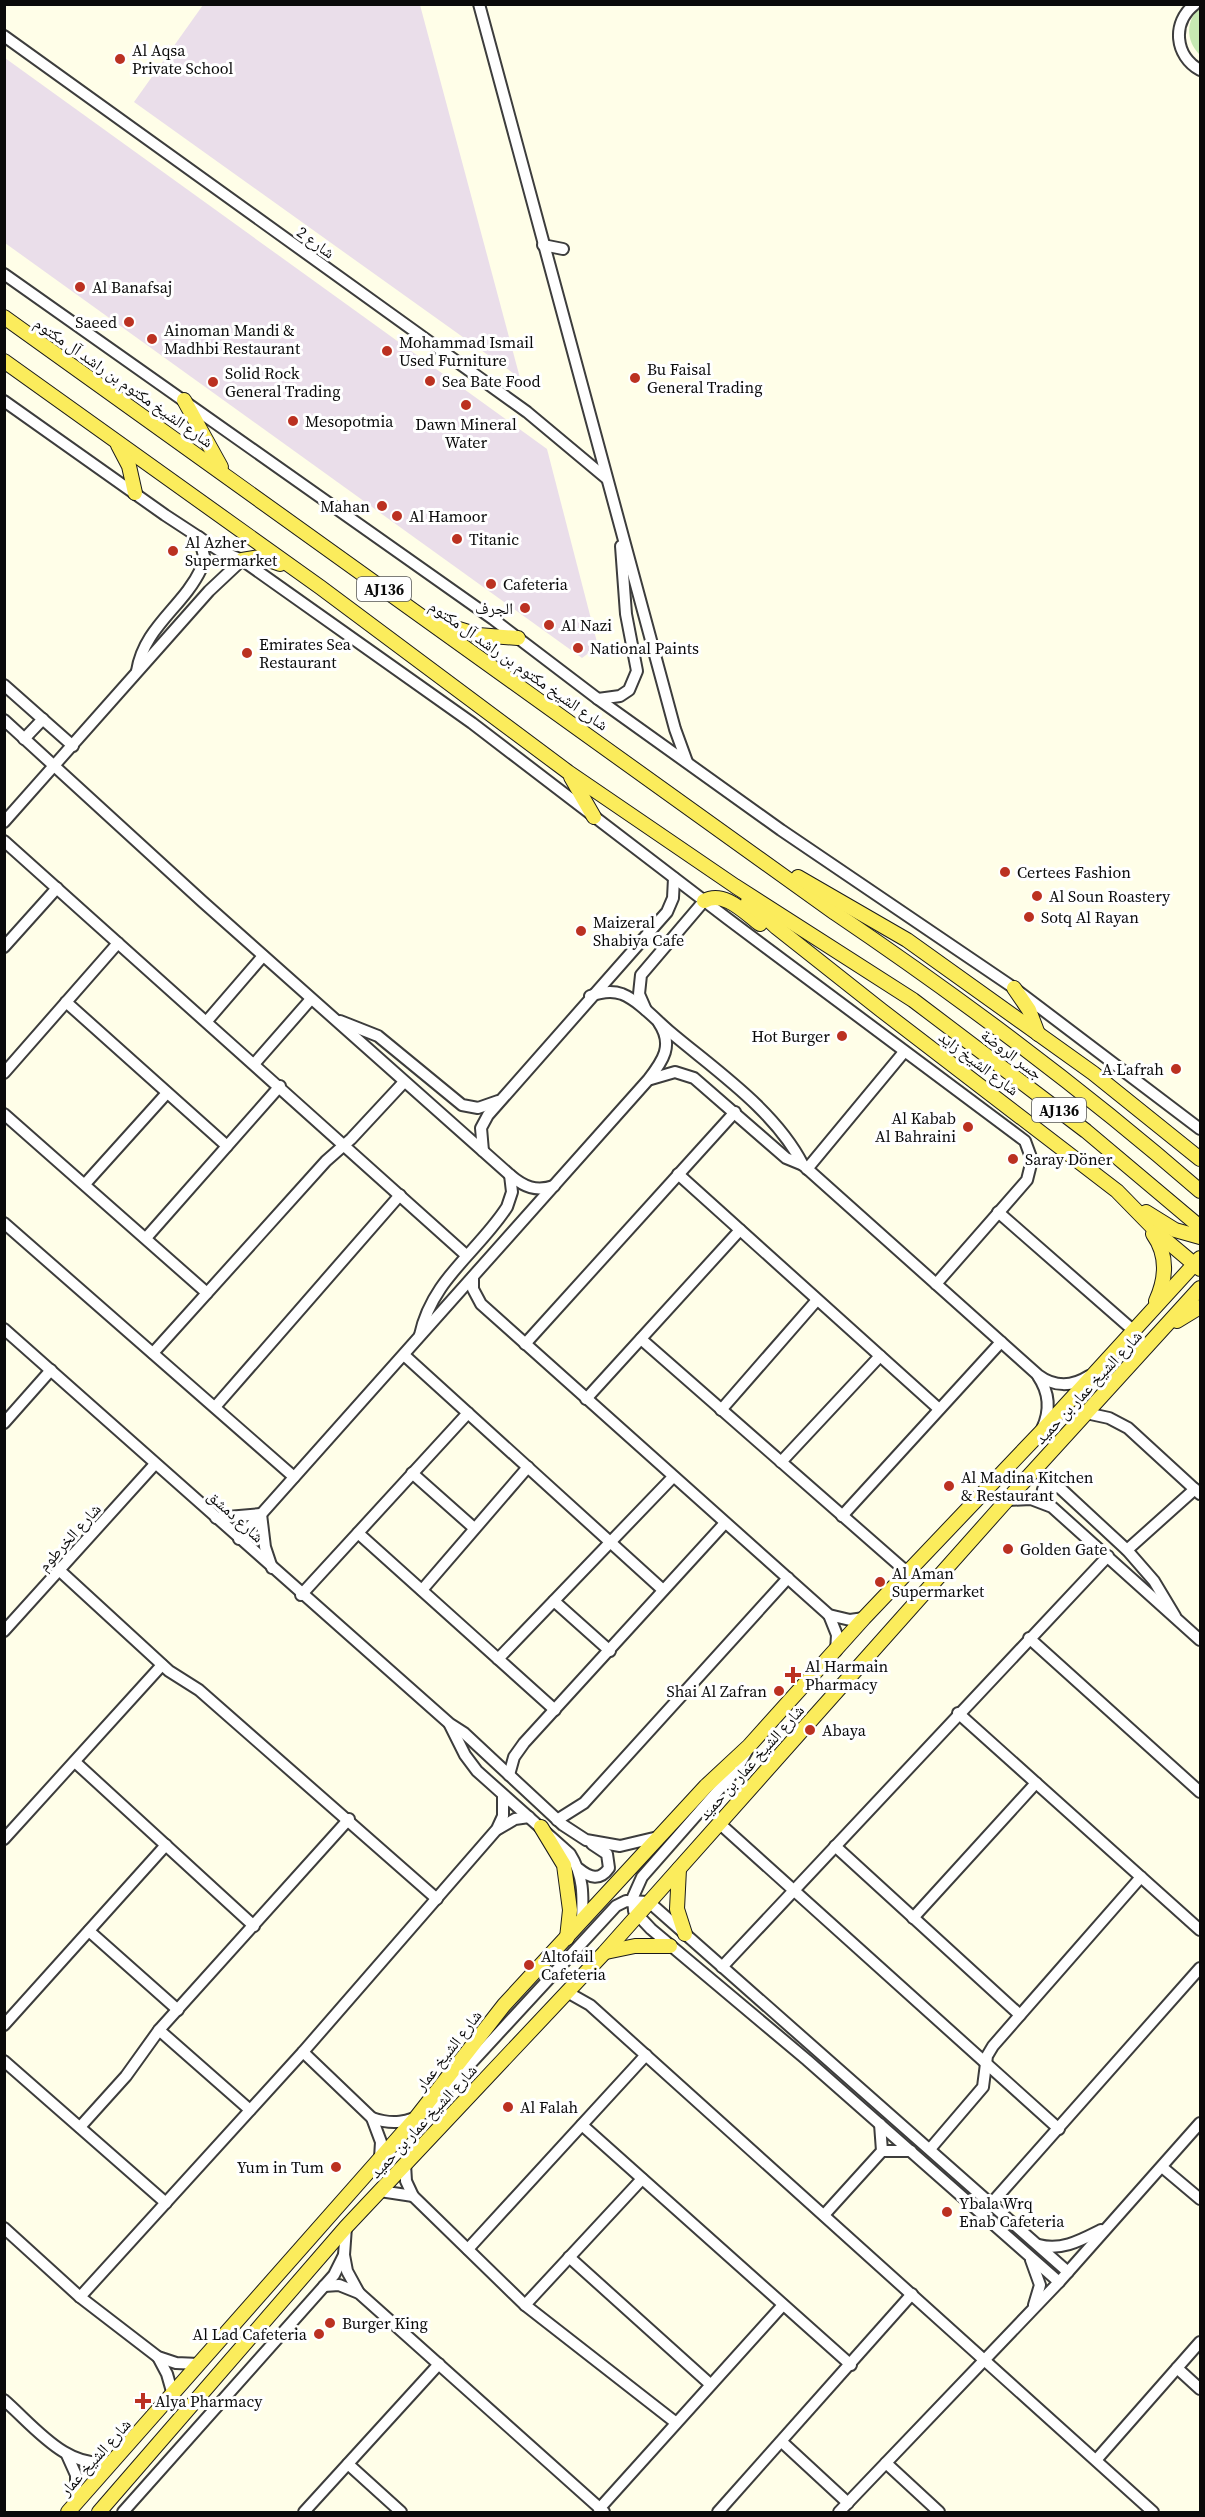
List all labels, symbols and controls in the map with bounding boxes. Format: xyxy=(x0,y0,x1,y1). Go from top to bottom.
place label: Al Aqsa Private School xyxy=(132,39,233,79)
marker: Al Aqsa Private School xyxy=(113,52,127,66)
street label: شارع 2 xyxy=(292,221,340,263)
place label: Al Banafsaj xyxy=(92,276,172,298)
marker: Al Banafsaj xyxy=(73,280,87,294)
place label: Saeed xyxy=(75,311,117,333)
street label: شارع الشيخ مكتوم بن راشد آل مكتوم xyxy=(30,312,218,452)
marker: Saeed xyxy=(122,315,136,329)
place label: Ainoman Mandi & Madhbi Restaurant xyxy=(164,319,301,359)
place label: Mohammad Ismail Used Furniture xyxy=(399,331,534,371)
marker: Ainoman Mandi & Madhbi Restaurant xyxy=(145,332,159,346)
marker: Mohammad Ismail Used Furniture xyxy=(380,344,394,358)
place label: Bu Faisal General Trading xyxy=(647,358,763,398)
place label: Solid Rock General Trading xyxy=(225,362,341,402)
place label: Sea Bate Food xyxy=(442,370,541,392)
marker: Bu Faisal General Trading xyxy=(628,371,642,385)
marker: Sea Bate Food xyxy=(423,374,437,388)
marker: Solid Rock General Trading xyxy=(206,375,220,389)
marker: Dawn Mineral Water xyxy=(459,398,473,412)
place label: Mesopotmia xyxy=(305,410,394,432)
place label: Dawn Mineral Water xyxy=(415,413,517,453)
marker: Mesopotmia xyxy=(286,414,300,428)
place label: Mahan xyxy=(320,495,370,517)
marker: Mahan xyxy=(375,499,389,513)
place label: Al Hamoor xyxy=(409,505,487,527)
marker: Al Hamoor xyxy=(390,509,404,523)
place label: Titanic xyxy=(469,528,519,550)
place label: Al Azher Supermarket xyxy=(185,531,278,571)
marker: Titanic xyxy=(450,532,464,546)
marker: Al Azher Supermarket xyxy=(166,544,180,558)
place label: Cafeteria xyxy=(503,573,569,595)
road number: AJ136 xyxy=(357,577,411,601)
marker: Cafeteria xyxy=(484,577,498,591)
street label: شارع الشيخ مكتوم بن راشد آل مكتوم xyxy=(425,595,613,735)
place label: الجرف xyxy=(475,597,513,619)
marker: الجرف xyxy=(518,601,532,615)
place label: Al Nazi xyxy=(561,614,612,636)
marker: Al Nazi xyxy=(542,618,556,632)
place label: Emirates Sea Restaurant xyxy=(259,633,352,673)
place label: National Paints xyxy=(590,637,699,659)
marker: National Paints xyxy=(571,641,585,655)
marker: Emirates Sea Restaurant xyxy=(240,646,254,660)
place label: Certees Fashion xyxy=(1017,861,1131,883)
marker: Certees Fashion xyxy=(998,865,1012,879)
place label: Al Soun Roastery xyxy=(1049,885,1171,907)
marker: Al Soun Roastery xyxy=(1030,889,1044,903)
place label: Sotq Al Rayan xyxy=(1041,906,1139,928)
marker: Sotq Al Rayan xyxy=(1022,910,1036,924)
place label: Maizeral Shabiya Cafe xyxy=(593,911,684,951)
marker: Maizeral Shabiya Cafe xyxy=(574,924,588,938)
street label: جسر الروضة xyxy=(977,1024,1047,1084)
place label: Hot Burger xyxy=(751,1025,830,1047)
street label: شارع الشيخ زايد xyxy=(934,1026,1024,1100)
marker: Hot Burger xyxy=(835,1029,849,1043)
place label: A Lafrah xyxy=(1102,1058,1164,1080)
marker: A Lafrah xyxy=(1169,1062,1183,1076)
road number: AJ136 xyxy=(1032,1098,1086,1122)
place label: Al Kabab Al Bahraini xyxy=(875,1107,956,1147)
marker: Al Kabab Al Bahraini xyxy=(961,1120,975,1134)
place label: Saray Döner xyxy=(1025,1148,1113,1170)
marker: Saray Döner xyxy=(1006,1152,1020,1166)
street label: شارع الشيخ عمار بن حميد xyxy=(1029,1325,1147,1449)
place label: Al Madina Kitchen & Restaurant xyxy=(961,1466,1094,1506)
marker: Al Madina Kitchen & Restaurant xyxy=(942,1479,956,1493)
street label: شارع دمشق xyxy=(203,1485,269,1547)
street label: شارع الخرطوم xyxy=(33,1498,105,1576)
place label: Golden Gate xyxy=(1020,1538,1107,1560)
marker: Golden Gate xyxy=(1001,1542,1015,1556)
place label: Al Aman Supermarket xyxy=(892,1562,985,1602)
marker: Al Aman Supermarket xyxy=(873,1575,887,1589)
place label: Al Harmain Pharmacy xyxy=(805,1655,889,1695)
marker: Al Harmain Pharmacy xyxy=(786,1668,800,1682)
place label: Shai Al Zafran xyxy=(667,1680,767,1702)
marker: Shai Al Zafran xyxy=(772,1684,786,1698)
street label: شارع الشيخ عمار بن حميد xyxy=(693,1700,809,1824)
place label: Abaya xyxy=(822,1719,867,1741)
marker: Abaya xyxy=(803,1723,817,1737)
place label: Altofail Cafeteria xyxy=(541,1945,607,1985)
marker: Altofail Cafeteria xyxy=(522,1958,536,1972)
street label: شارع الشيخ عمار xyxy=(409,2005,487,2096)
street label: شارع الشيخ عمار بن حميد xyxy=(364,2059,482,2183)
place label: Al Falah xyxy=(520,2096,579,2118)
marker: Al Falah xyxy=(501,2100,515,2114)
place label: Yum in Tum xyxy=(237,2156,324,2178)
marker: Yum in Tum xyxy=(329,2160,343,2174)
place label: Ybala Wrq Enab Cafeteria xyxy=(959,2192,1065,2232)
marker: Ybala Wrq Enab Cafeteria xyxy=(940,2205,954,2219)
place label: Burger King xyxy=(342,2312,428,2334)
marker: Burger King xyxy=(323,2316,337,2330)
place label: Al Lad Cafeteria xyxy=(193,2323,308,2345)
marker: Al Lad Cafeteria xyxy=(312,2327,326,2341)
place label: Alya Pharmacy xyxy=(155,2390,263,2412)
marker: Alya Pharmacy xyxy=(136,2394,150,2408)
street label: شارع الشيخ عمار xyxy=(54,2414,136,2501)

